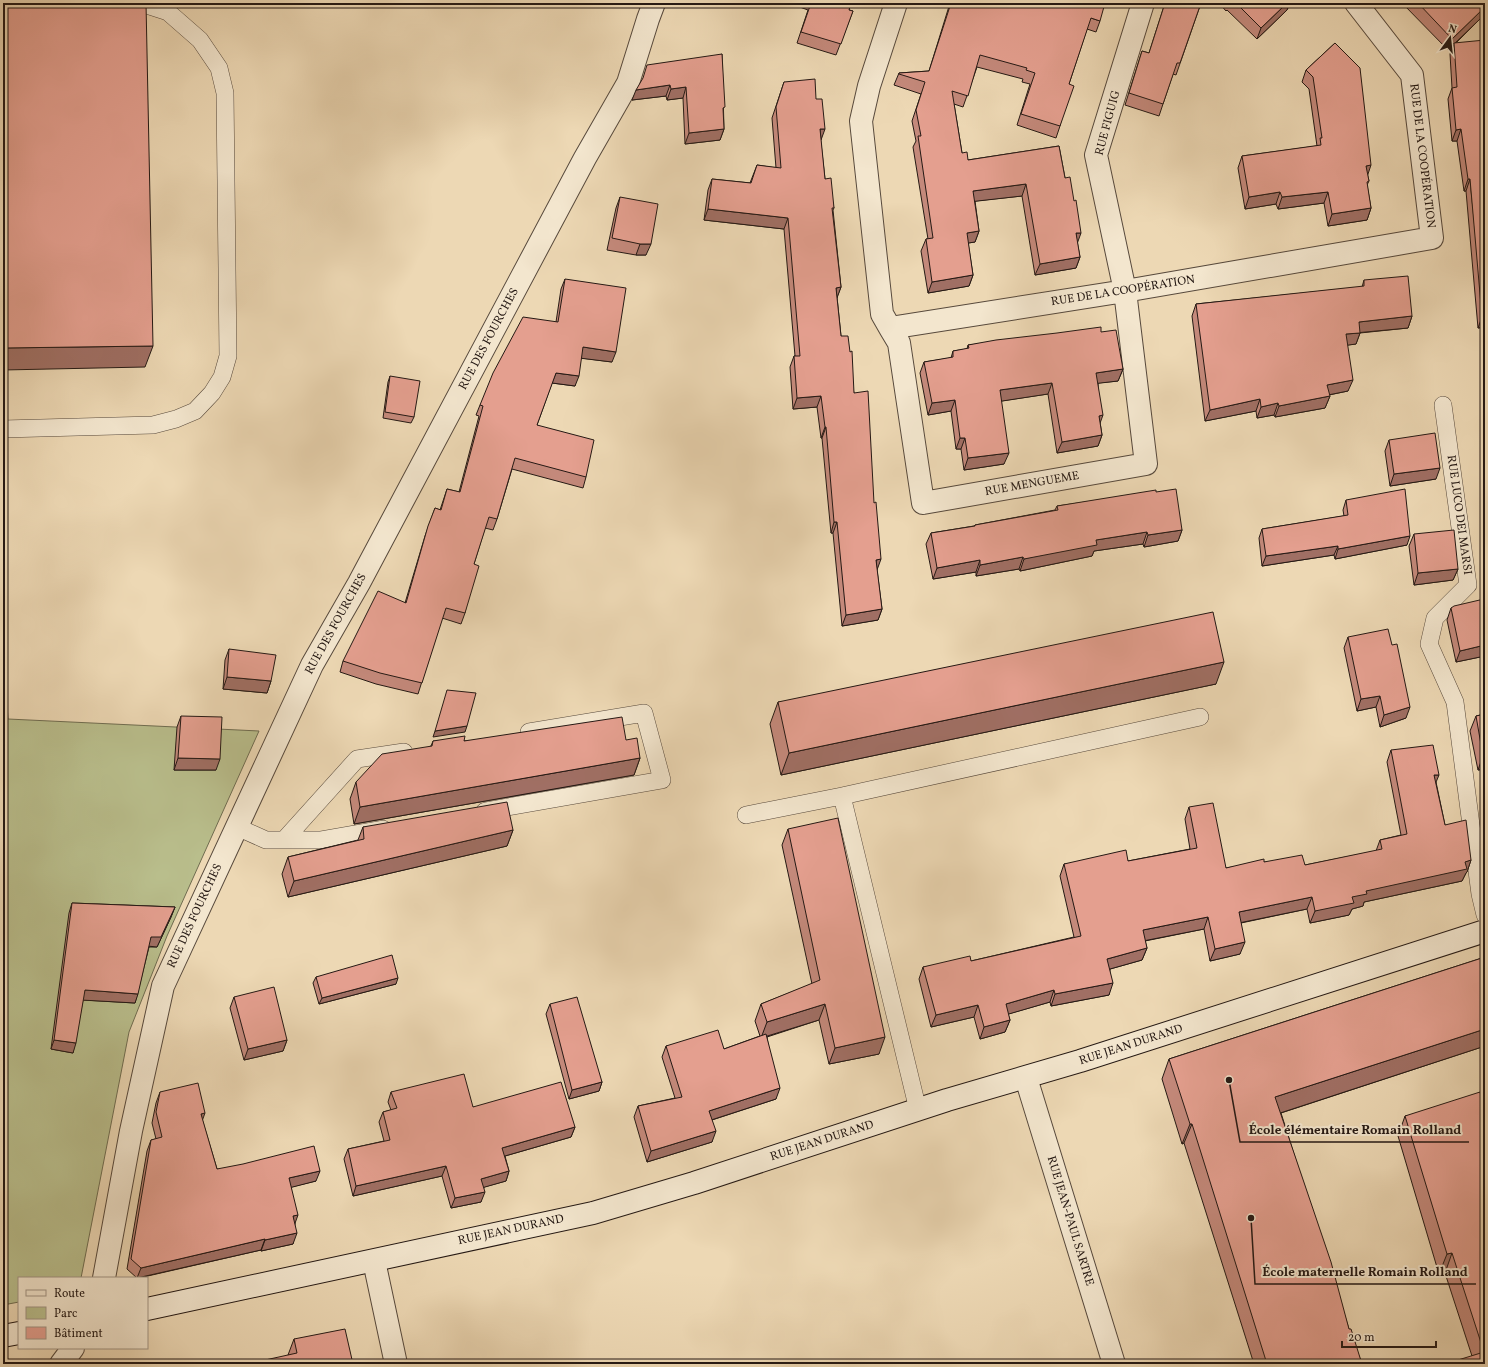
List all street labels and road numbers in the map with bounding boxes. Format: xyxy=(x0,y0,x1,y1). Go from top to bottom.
street label: RUE DE LA COOPÉRATION xyxy=(1405,83,1440,229)
street label: RUE FIGUIG xyxy=(1092,89,1124,157)
street label: RUE DE LA COOPÉRATION xyxy=(1050,271,1196,310)
street label: RUE DES FOURCHES xyxy=(455,285,523,393)
street label: RUE LUCO DEI MARSI xyxy=(1443,454,1475,576)
street label: RUE MENGUEME xyxy=(983,468,1081,500)
street label: RUE DES FOURCHES xyxy=(302,571,370,677)
street label: RUE DES FOURCHES xyxy=(164,861,226,971)
street label: RUE JEAN DURAND xyxy=(1077,1021,1185,1069)
street label: RUE JEAN DURAND xyxy=(768,1117,876,1165)
street label: RUE JEAN-PAUL SARTRE xyxy=(1043,1154,1097,1288)
street label: RUE JEAN DURAND xyxy=(457,1211,566,1249)

